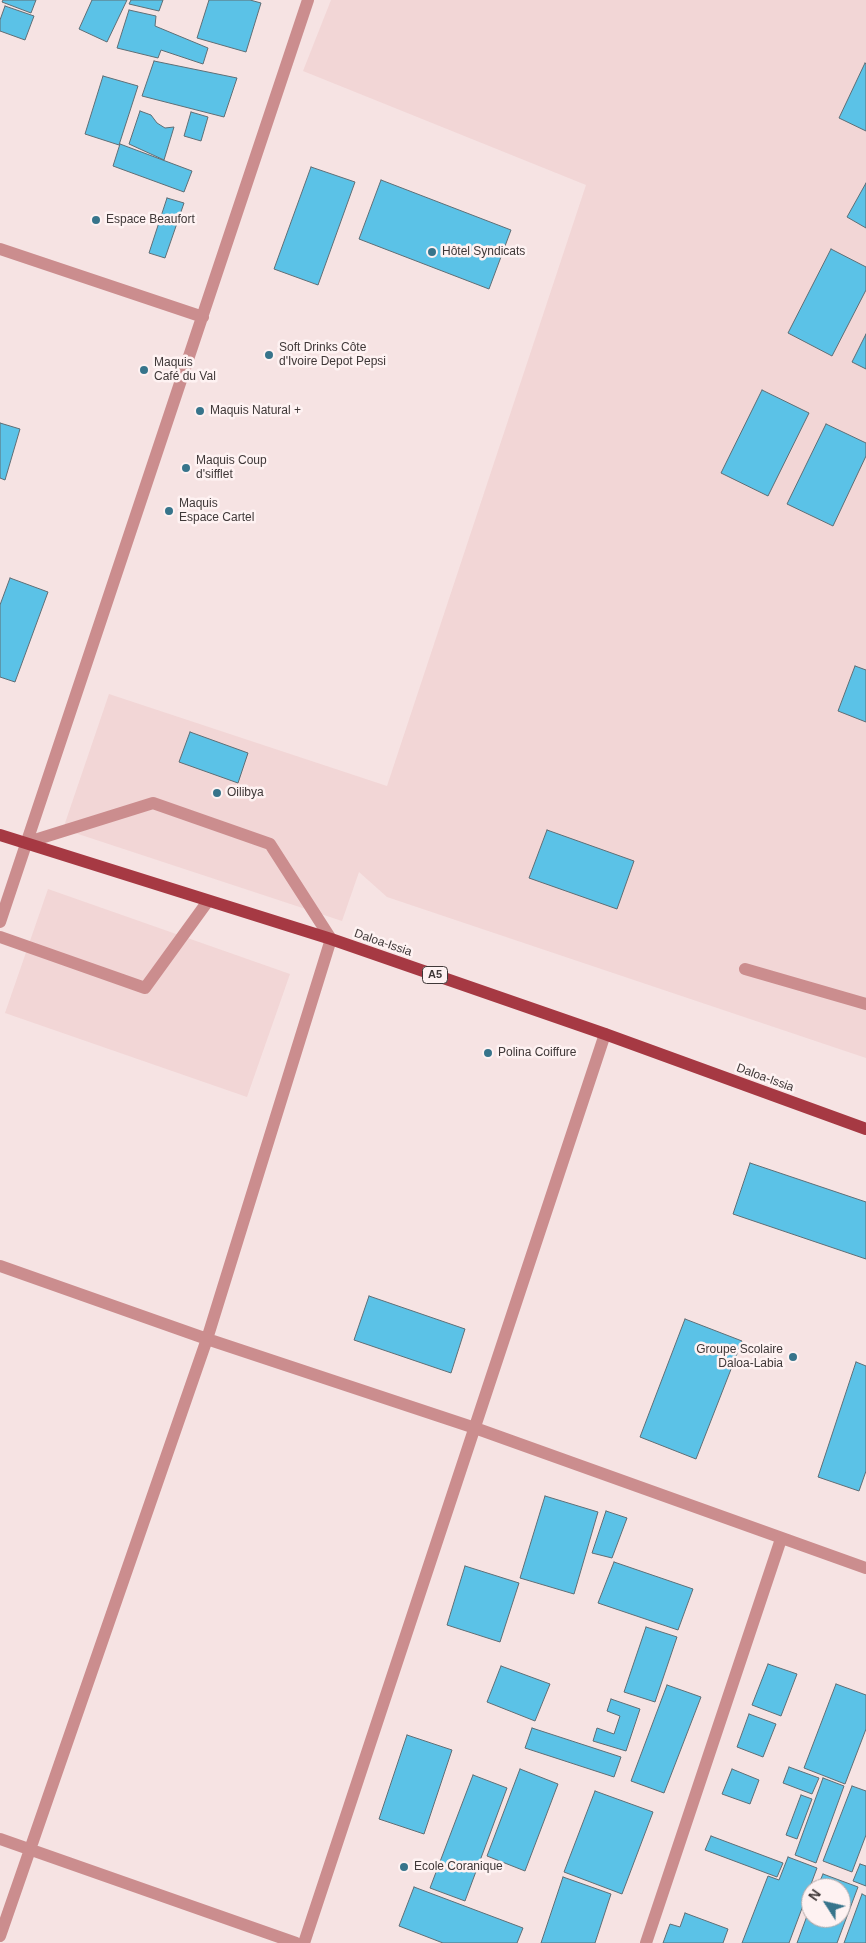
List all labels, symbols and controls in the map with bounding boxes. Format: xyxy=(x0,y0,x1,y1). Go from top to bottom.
place label: Espace Beaufort xyxy=(106,213,195,227)
marker: Espace Beaufort xyxy=(90,214,102,226)
place label: Hôtel Syndicats xyxy=(442,245,525,259)
marker: Hôtel Syndicats xyxy=(426,246,438,258)
place label: Soft Drinks Côte d'Ivoire Depot Pepsi xyxy=(279,341,386,369)
marker: Soft Drinks Côte d'Ivoire Depot Pepsi xyxy=(263,349,275,361)
place label: Maquis Café du Val xyxy=(154,356,216,384)
marker: Maquis Café du Val xyxy=(138,364,150,376)
place label: Maquis Natural + xyxy=(210,404,301,418)
marker: Maquis Natural + xyxy=(194,405,206,417)
place label: Maquis Coup d'sifflet xyxy=(196,454,267,482)
marker: Maquis Coup d'sifflet xyxy=(180,462,192,474)
place label: Maquis Espace Cartel xyxy=(179,497,254,525)
marker: Maquis Espace Cartel xyxy=(163,505,175,517)
place label: Oilibya xyxy=(227,786,264,800)
marker: Oilibya xyxy=(211,787,223,799)
street label: Daloa-Issia xyxy=(352,926,414,960)
road number: A5 xyxy=(422,966,448,984)
place label: Polina Coiffure xyxy=(498,1046,576,1060)
marker: Polina Coiffure xyxy=(482,1047,494,1059)
street label: Daloa-Issia xyxy=(734,1061,796,1095)
place label: Groupe Scolaire Daloa-Labia xyxy=(696,1343,783,1371)
marker: Groupe Scolaire Daloa-Labia xyxy=(787,1351,799,1363)
place label: Ecole Coranique xyxy=(414,1860,503,1874)
marker: Ecole Coranique xyxy=(398,1861,410,1873)
north arrow xyxy=(801,1878,851,1928)
text: N xyxy=(805,1886,824,1904)

